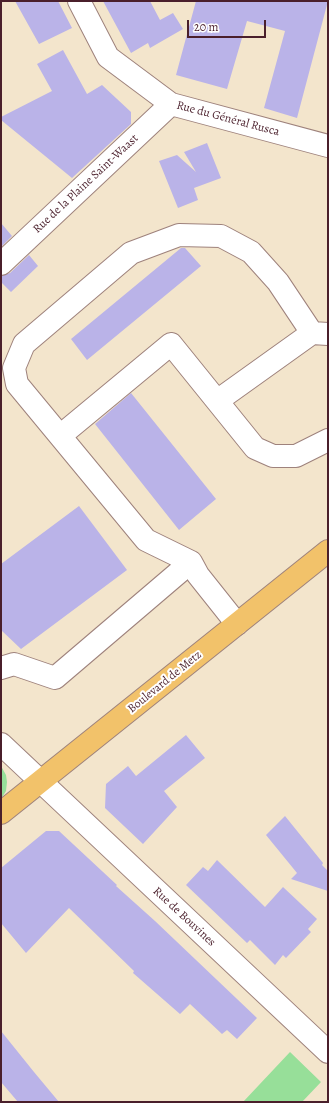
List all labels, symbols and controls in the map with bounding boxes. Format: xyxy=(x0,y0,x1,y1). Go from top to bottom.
scale bar xyxy=(189,12,268,38)
text: 20 m xyxy=(194,19,218,35)
street label: Rue du Général Rusca xyxy=(175,98,281,140)
street label: Rue de la Plaine Saint-Waast xyxy=(30,131,142,237)
street label: Boulevard de Metz xyxy=(125,648,205,716)
street label: Rue de Bouvines xyxy=(150,884,218,950)

